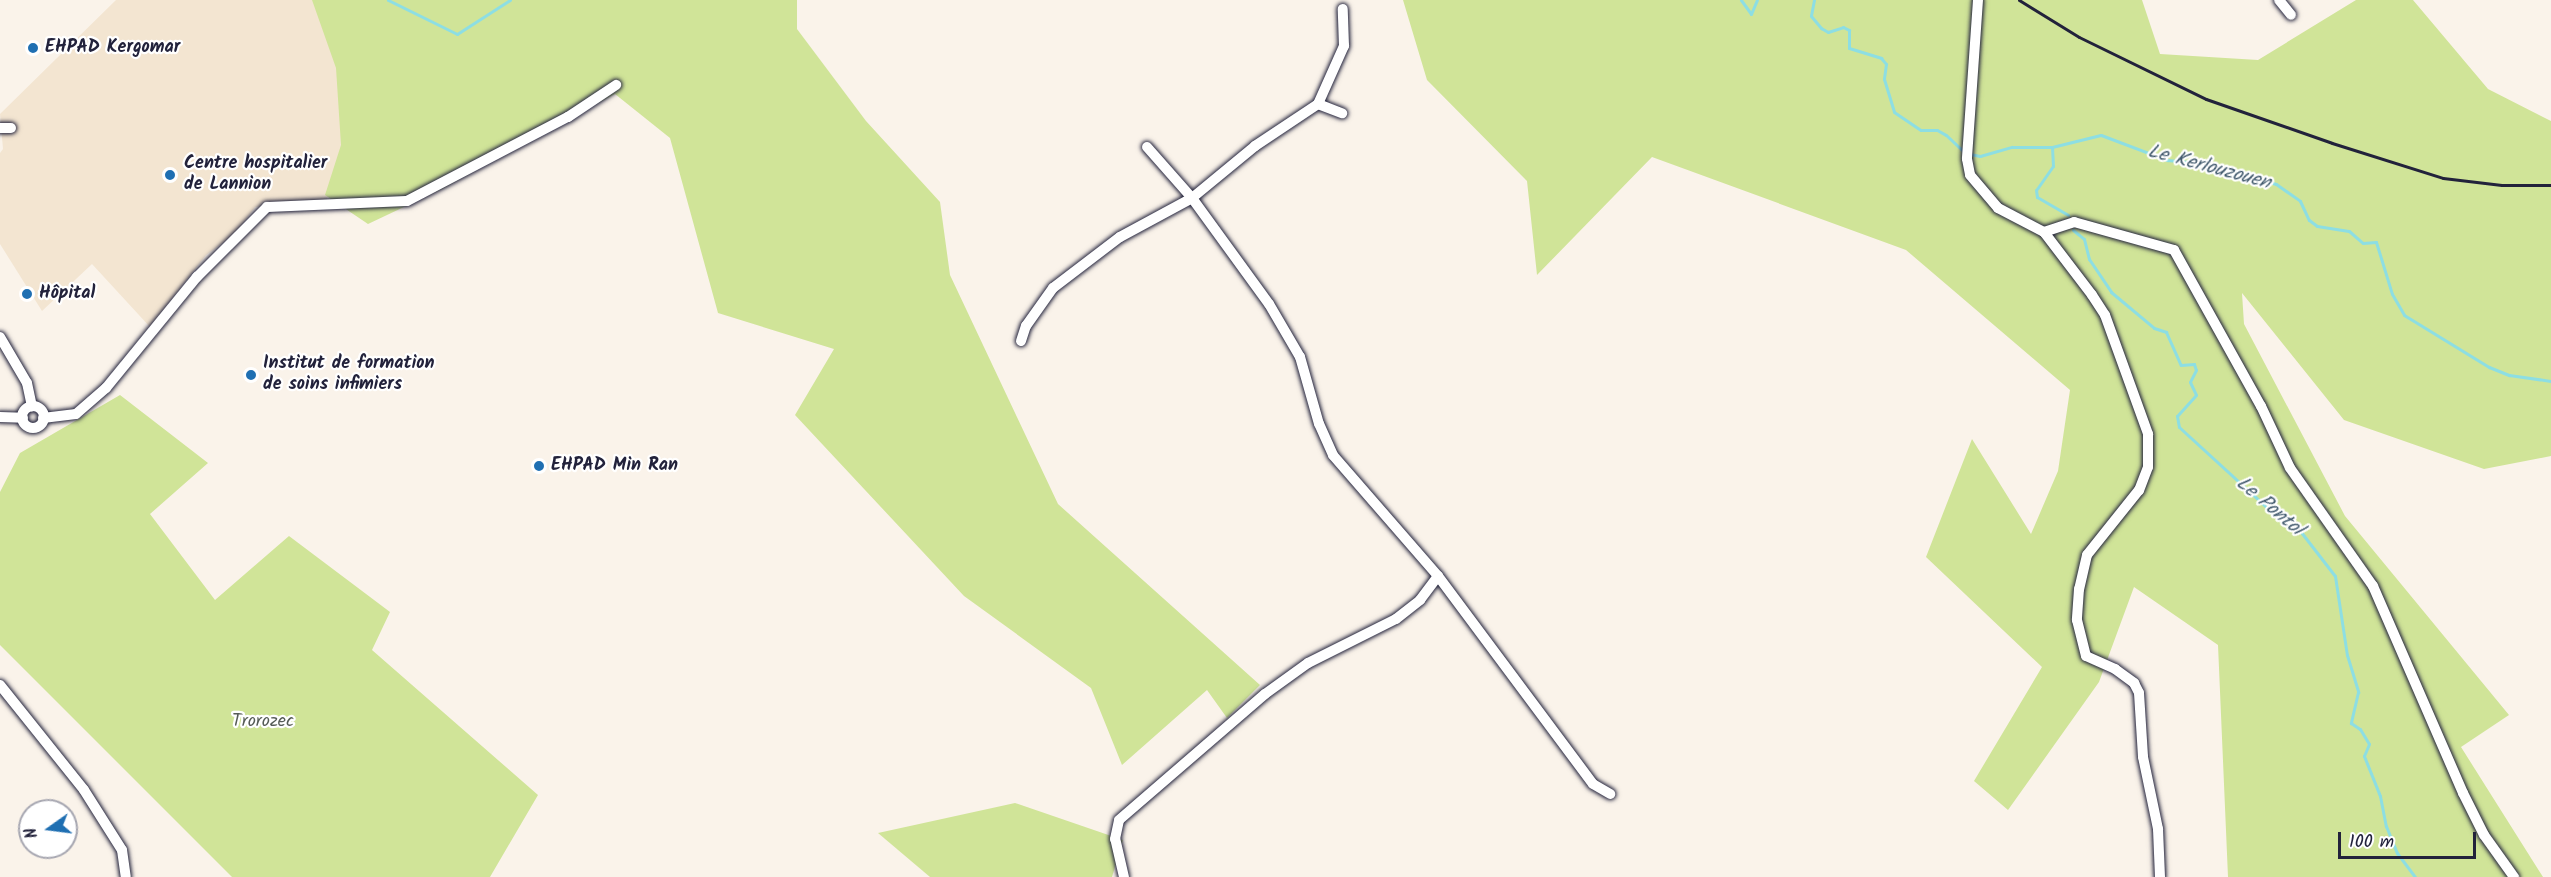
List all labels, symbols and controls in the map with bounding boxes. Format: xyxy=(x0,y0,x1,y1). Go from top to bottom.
place label: EHPAD Kergomar xyxy=(45,37,180,59)
marker: EHPAD Kergomar xyxy=(26,41,40,55)
water label: Le Kerlouzouen xyxy=(2145,140,2273,196)
place label: Centre hospitalier de Lannion xyxy=(184,154,327,196)
marker: Centre hospitalier de Lannion xyxy=(161,166,179,184)
place label: Hôpital xyxy=(39,283,95,305)
marker: Hôpital xyxy=(20,287,34,301)
place label: Institut de formation de soins infimiers xyxy=(263,354,435,397)
marker: Institut de formation de soins infimiers xyxy=(244,368,258,382)
place label: EHPAD Min Ran xyxy=(551,455,678,477)
marker: EHPAD Min Ran xyxy=(532,459,546,473)
water label: Le Pontol xyxy=(2231,472,2307,542)
park label: Trorozec xyxy=(232,711,294,733)
north arrow xyxy=(18,799,78,859)
scale bar xyxy=(2341,820,2479,858)
text: N xyxy=(19,825,45,841)
text: 100 m xyxy=(2349,828,2394,857)

